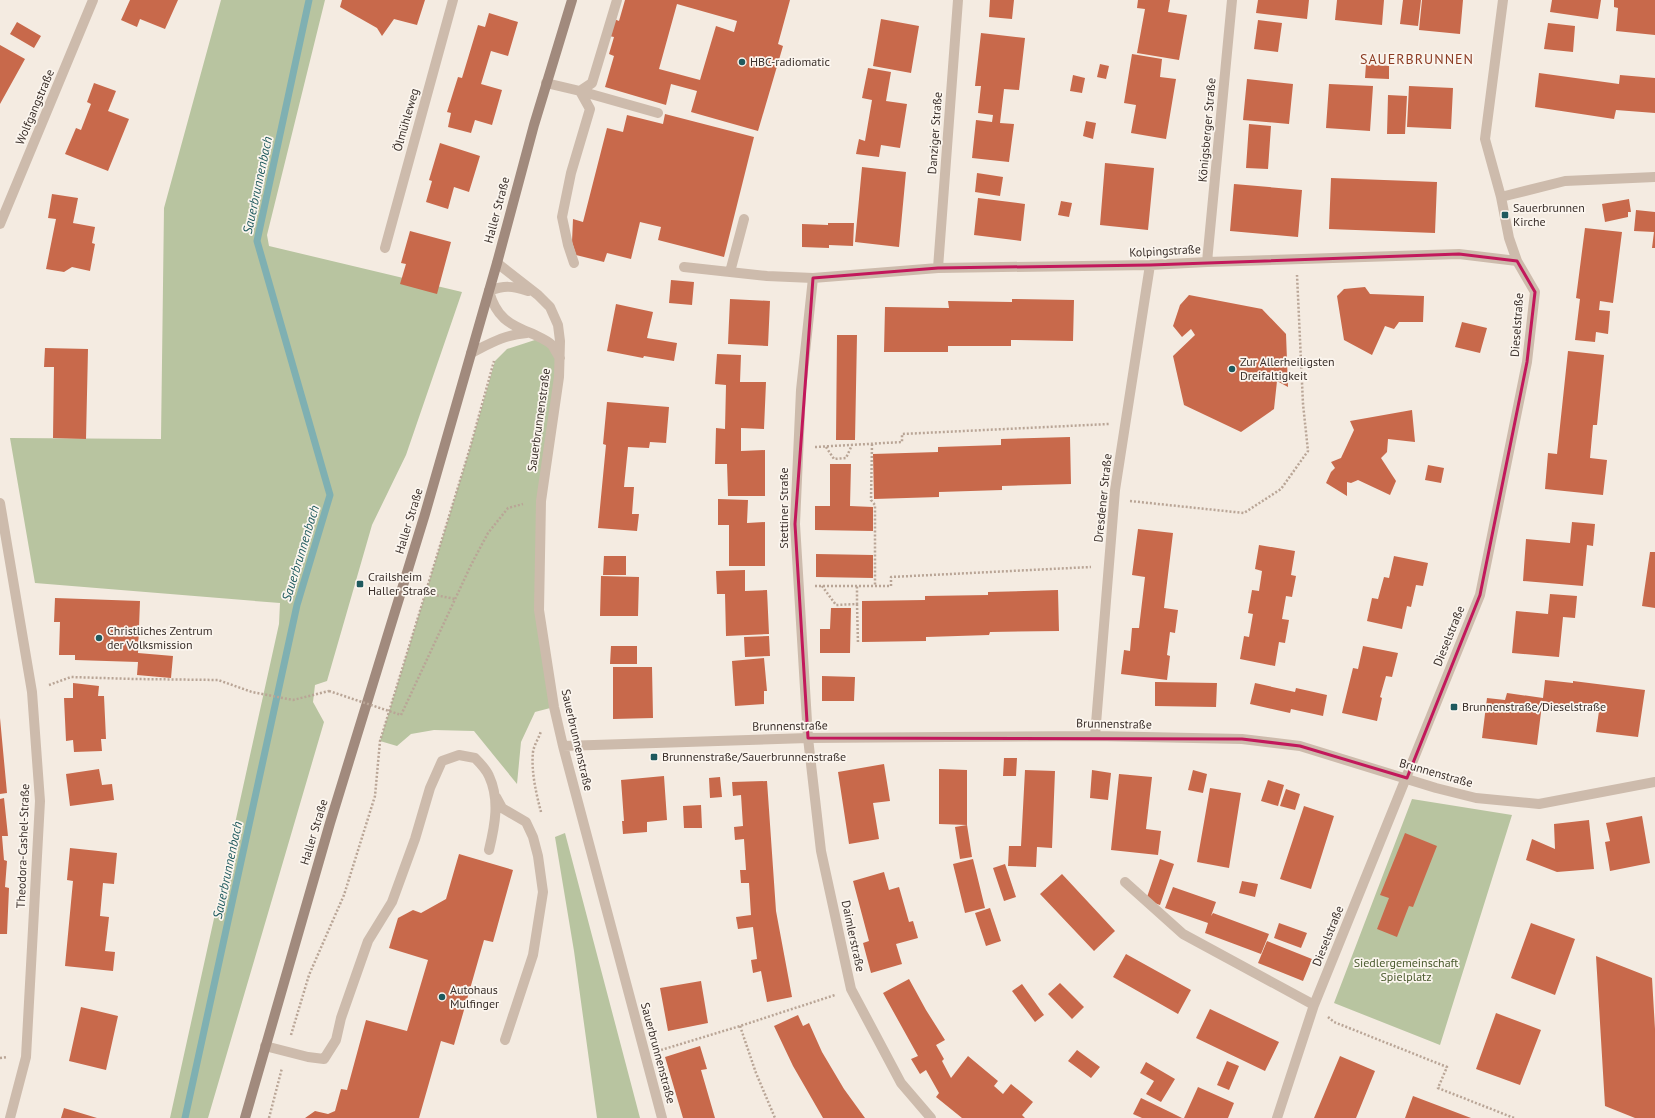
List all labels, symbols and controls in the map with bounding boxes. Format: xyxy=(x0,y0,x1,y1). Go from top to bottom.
district label: SAUERBRUNNEN xyxy=(1360,50,1474,68)
place label: HBC-radiomatic xyxy=(750,54,830,69)
marker: HBC-radiomatic xyxy=(737,57,747,67)
street label: Wolfgangstraße xyxy=(12,67,57,147)
street label: Königsberger Straße xyxy=(1194,77,1219,183)
street label: Ölmühleweg xyxy=(389,87,422,153)
street label: Danziger Straße xyxy=(924,91,945,175)
water label: Sauerbrunnenbach xyxy=(239,135,276,235)
street label: Haller Straße xyxy=(480,175,513,245)
place label: Sauerbrunnen Kirche xyxy=(1513,200,1585,229)
marker: Sauerbrunnen Kirche xyxy=(1500,210,1510,220)
street label: Kolpingstraße xyxy=(1129,241,1201,260)
street label: Dieselstraße xyxy=(1507,292,1526,357)
place label: Zur Allerheiligsten Dreifaltigkeit xyxy=(1240,354,1335,383)
marker: Zur Allerheiligsten Dreifaltigkeit xyxy=(1227,364,1237,374)
street label: Sauerbrunnenstraße xyxy=(524,367,553,473)
street label: Dresdener Straße xyxy=(1090,453,1115,543)
street label: Stettiner Straße xyxy=(776,467,791,549)
street label: Haller Straße xyxy=(391,486,426,556)
water label: Sauerbrunnenbach xyxy=(278,503,323,603)
place label: Crailsheim Haller Straße xyxy=(368,569,436,598)
marker: Crailsheim Haller Straße xyxy=(355,579,365,589)
street label: Dieselstraße xyxy=(1430,603,1468,668)
place label: Christliches Zentrum der Volksmission xyxy=(107,623,213,652)
marker: Christliches Zentrum der Volksmission xyxy=(94,633,104,643)
street label: Sauerbrunnenstraße xyxy=(558,687,597,792)
place label: Brunnenstraße/Dieselstraße xyxy=(1462,699,1606,714)
marker: Brunnenstraße/Dieselstraße xyxy=(1449,702,1459,712)
street label: Brunnenstraße xyxy=(1076,715,1152,732)
street label: Brunnenstraße xyxy=(752,717,828,734)
place label: Brunnenstraße/Sauerbrunnenstraße xyxy=(662,749,846,764)
marker: Brunnenstraße/Sauerbrunnenstraße xyxy=(649,752,659,762)
street label: Brunnenstraße xyxy=(1398,755,1475,790)
street label: Theodora-Cashel-Straße xyxy=(13,783,32,909)
street label: Haller Straße xyxy=(296,797,331,867)
water label: Sauerbrunnenbach xyxy=(209,820,246,920)
street label: Daimlerstraße xyxy=(839,899,868,973)
street label: Dieselstraße xyxy=(1309,903,1347,968)
park label: Siedlergemeinschaft Spielplatz xyxy=(1354,955,1458,984)
place label: Autohaus Mulfinger xyxy=(450,982,499,1011)
marker: Autohaus Mulfinger xyxy=(437,992,447,1002)
street label: Sauerbrunnenstraße xyxy=(638,1001,679,1105)

